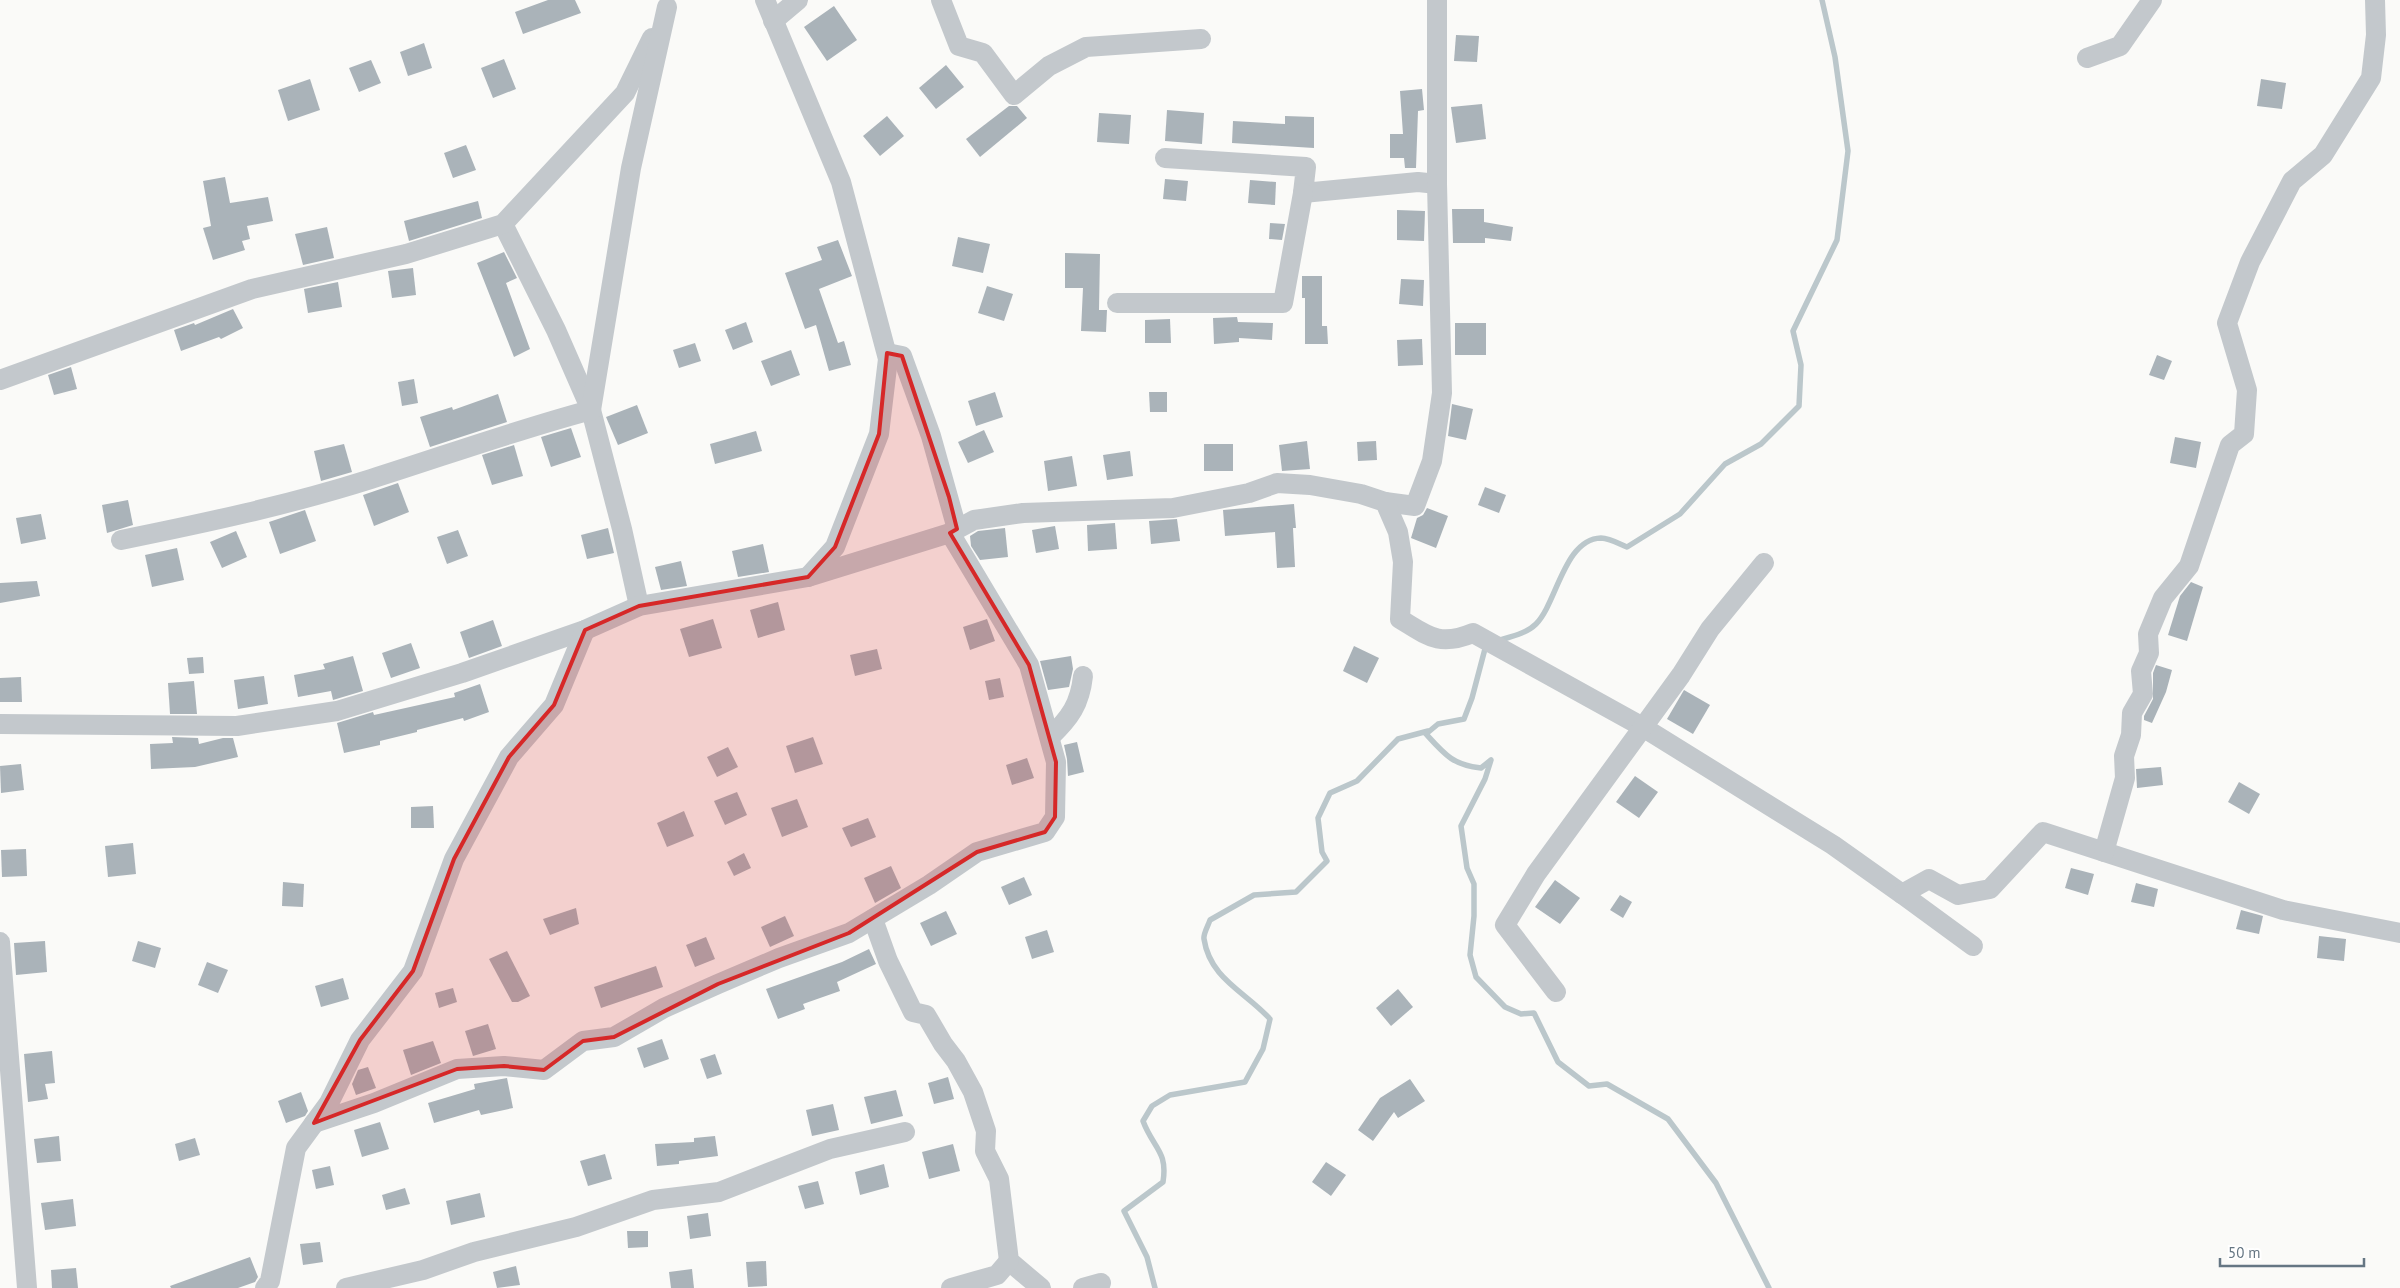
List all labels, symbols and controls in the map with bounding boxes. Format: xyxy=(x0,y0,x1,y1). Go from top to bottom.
scale bar xyxy=(2220,1236,2364,1268)
text: 50 m xyxy=(2228,1243,2261,1262)

